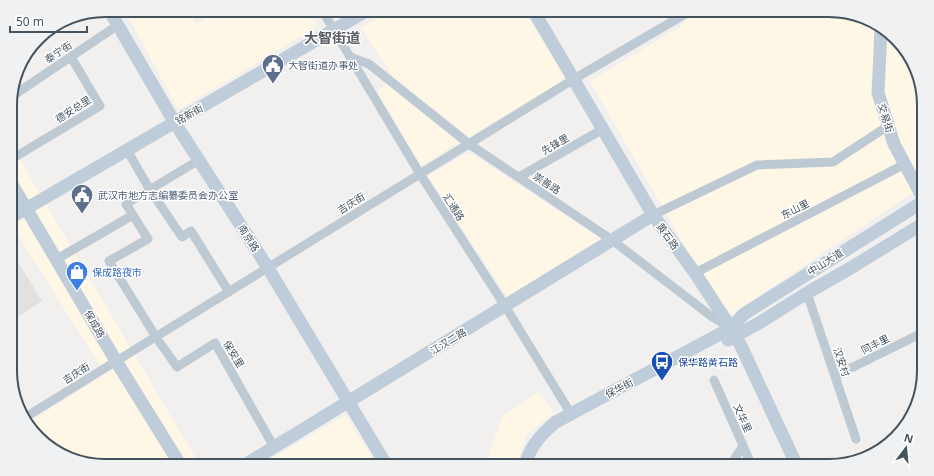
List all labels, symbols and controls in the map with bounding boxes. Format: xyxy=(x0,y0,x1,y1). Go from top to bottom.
scale bar xyxy=(10,8,87,34)
text: 50 m xyxy=(16,13,44,30)
district label: 大智街道 xyxy=(304,28,360,47)
street label: 泰宁街 xyxy=(42,38,74,66)
public building icon: 大智街道办事处 xyxy=(260,52,286,85)
place label: 大智街道办事处 xyxy=(288,58,358,72)
street label: 德安总里 xyxy=(52,92,94,126)
street label: 铭新街 xyxy=(173,100,205,128)
street label: 交易街 xyxy=(875,102,897,134)
street label: 先锋里 xyxy=(539,130,571,158)
street label: 崇善路 xyxy=(531,169,563,197)
public building icon: 武汉市地方志编纂委员会办公室 xyxy=(69,182,95,215)
place label: 武汉市地方志编纂委员会办公室 xyxy=(98,188,238,202)
street label: 吉庆街 xyxy=(335,189,367,217)
street label: 汇通路 xyxy=(440,191,468,223)
street label: 东山里 xyxy=(778,196,812,222)
street label: 黄石路 xyxy=(654,220,682,252)
street label: 南京路 xyxy=(235,222,263,254)
street label: 中山大道 xyxy=(804,245,846,279)
shop icon: 保成路夜市 xyxy=(64,259,90,292)
place label: 保成路夜市 xyxy=(92,265,142,279)
street label: 保成路 xyxy=(81,308,109,340)
street label: 江汉二路 xyxy=(427,325,469,357)
street label: 同丰里 xyxy=(858,331,892,357)
street label: 保安里 xyxy=(220,338,248,370)
street label: 汉安村 xyxy=(830,346,854,378)
bus stop icon: 保华路黄石路 xyxy=(649,349,675,382)
place label: 保华路黄石路 xyxy=(678,355,738,369)
street label: 吉庆街 xyxy=(60,359,92,387)
street label: 保华街 xyxy=(602,375,636,401)
street label: 文华里 xyxy=(731,401,755,435)
north arrow xyxy=(886,428,926,468)
text: N xyxy=(903,429,915,446)

